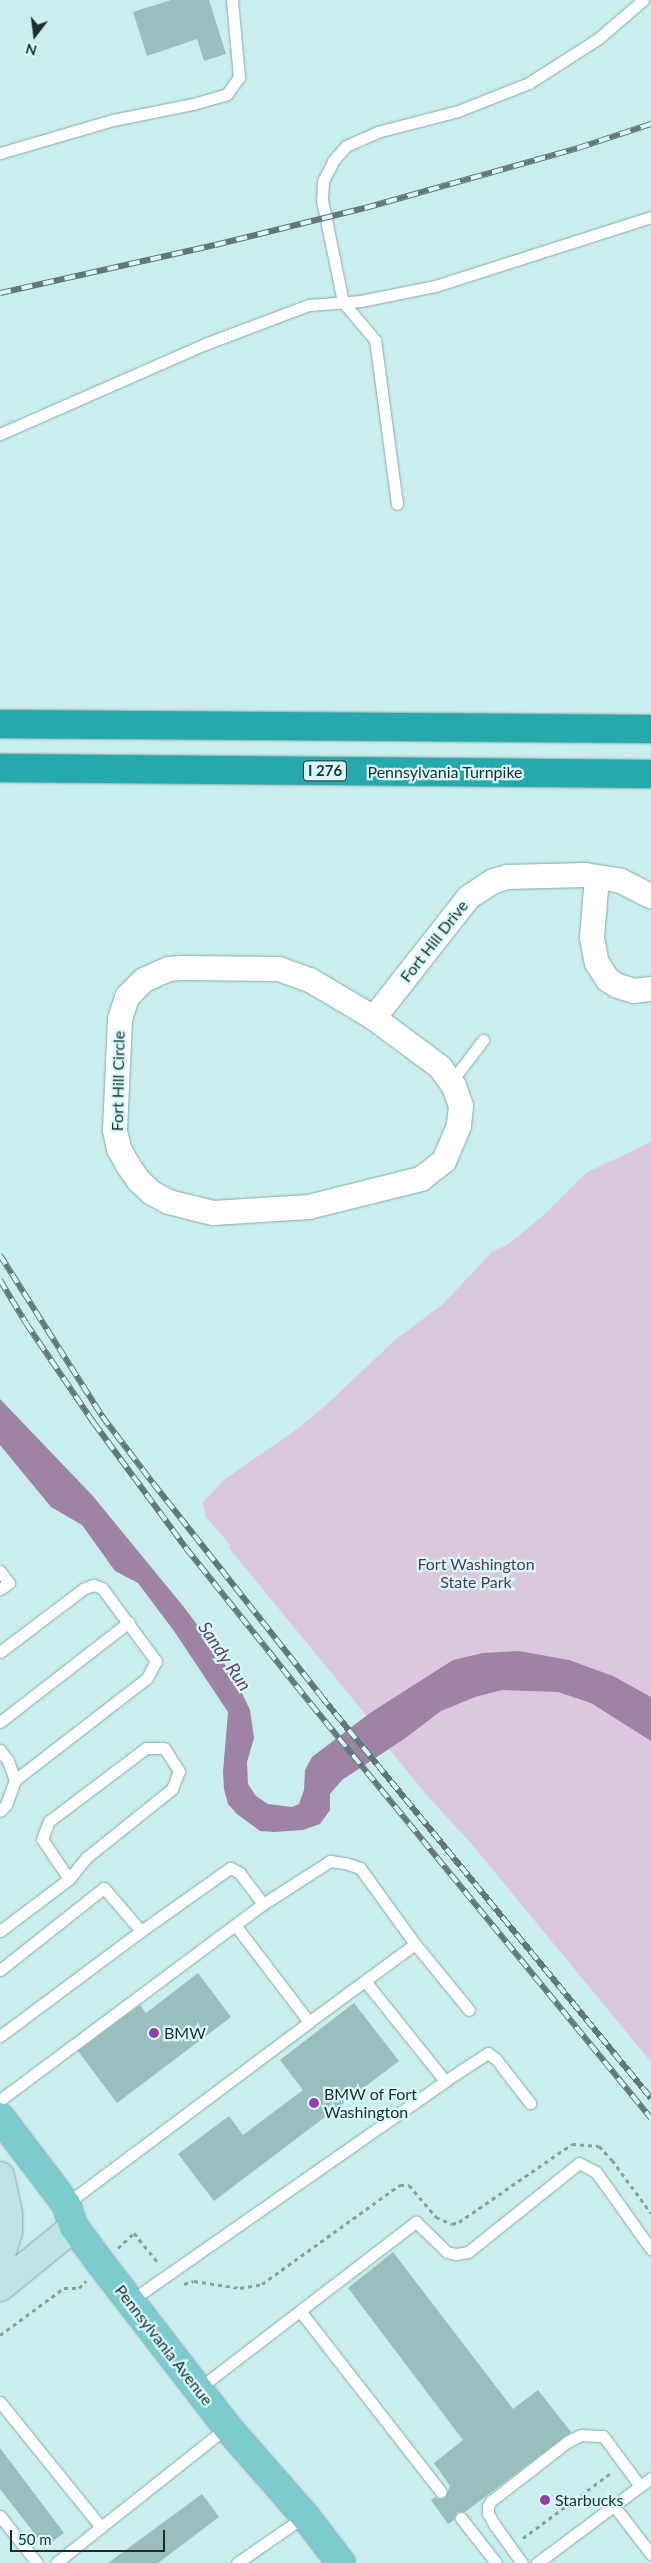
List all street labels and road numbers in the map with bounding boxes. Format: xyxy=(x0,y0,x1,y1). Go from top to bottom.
road number: I 276 xyxy=(302,758,348,784)
street label: Pennsylvania Turnpike xyxy=(367,762,523,782)
street label: Fort Hill Drive xyxy=(396,896,472,986)
street label: Fort Hill Circle xyxy=(108,1031,128,1131)
street label: Pennsylvania Avenue xyxy=(111,2281,217,2409)

